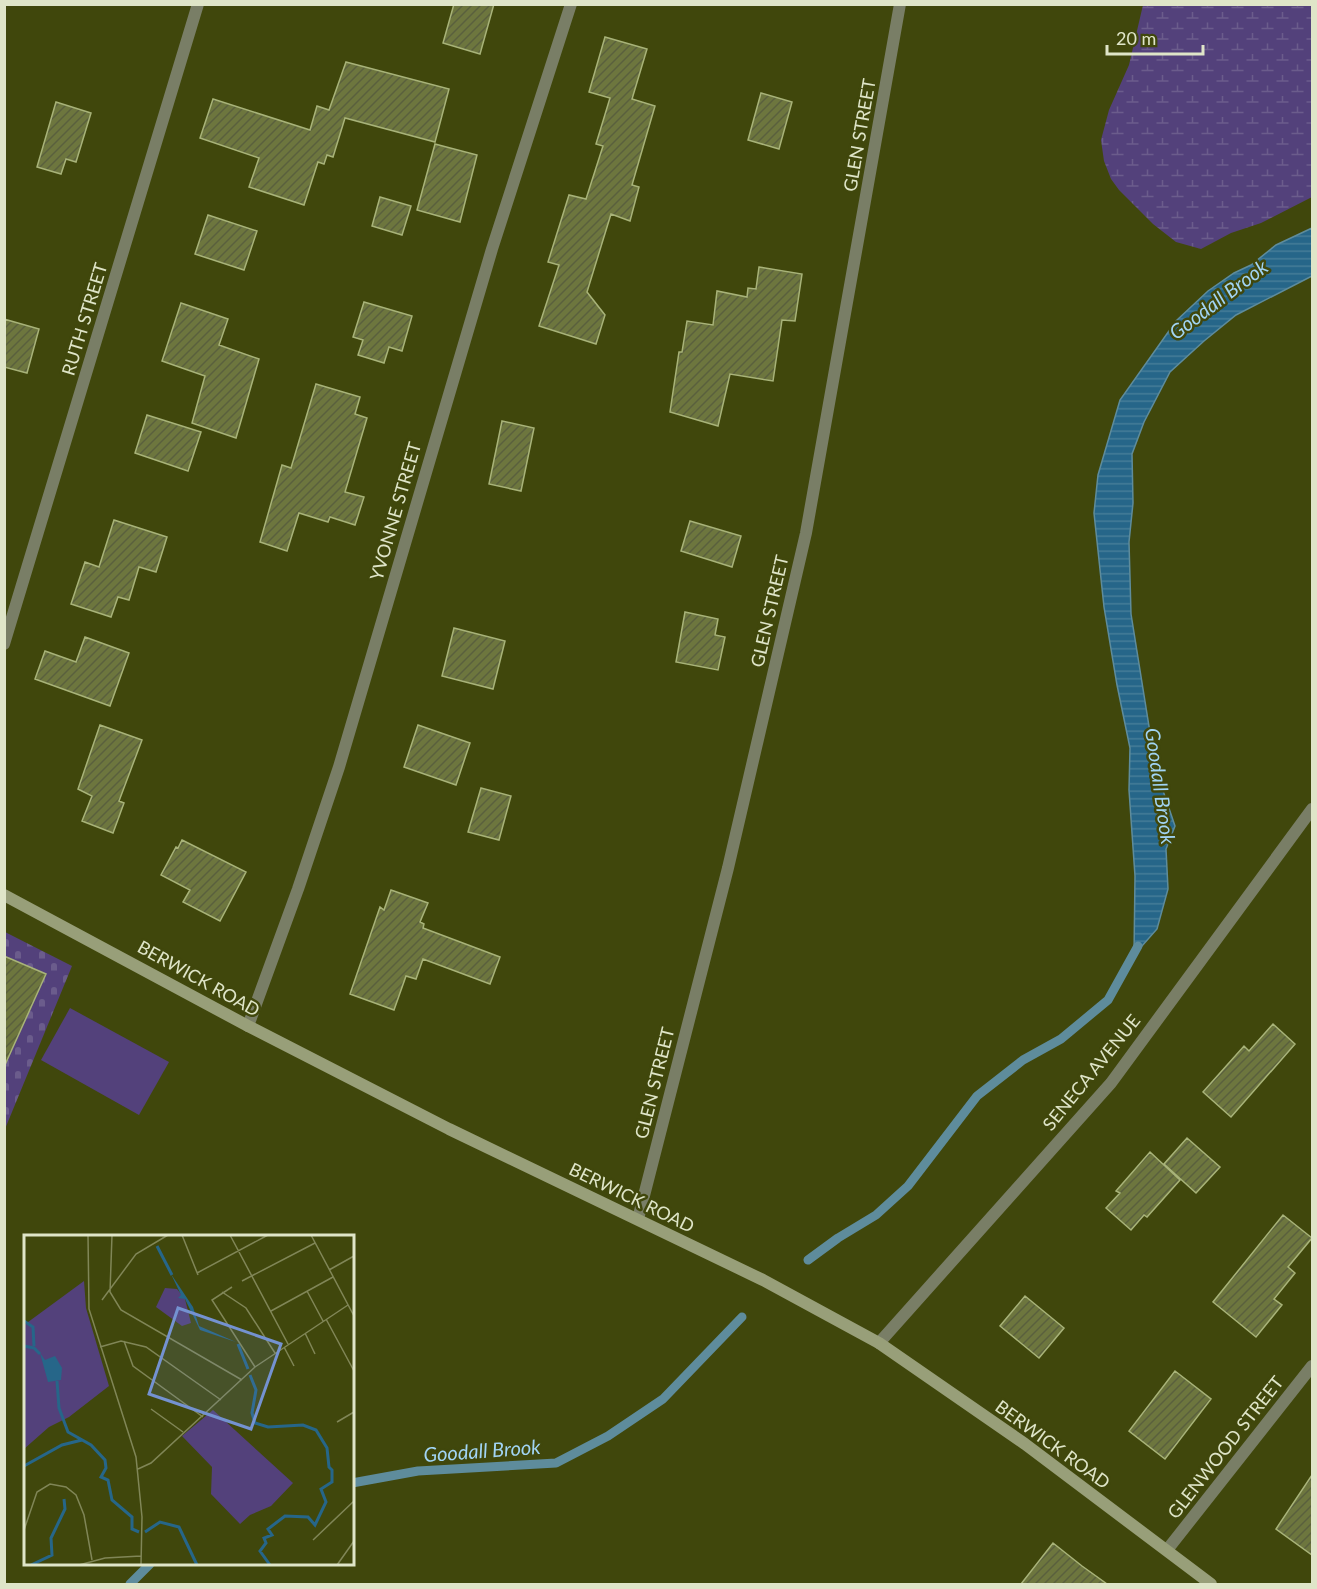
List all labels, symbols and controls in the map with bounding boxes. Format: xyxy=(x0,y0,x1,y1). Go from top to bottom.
scale bar xyxy=(1107,18,1203,56)
text: 20 m xyxy=(1116,27,1156,49)
street label: GLEN STREET xyxy=(838,76,880,193)
water label: Goodall Brook xyxy=(1164,254,1272,344)
street label: RUTH STREET xyxy=(56,260,112,378)
street label: YVONNE STREET xyxy=(365,439,425,583)
street label: GLEN STREET xyxy=(745,553,793,669)
water label: Goodall Brook xyxy=(1141,726,1181,846)
street label: BERWICK ROAD xyxy=(134,935,264,1021)
street label: SENECA AVENUE xyxy=(1038,1010,1144,1134)
street label: GLEN STREET xyxy=(630,1025,679,1141)
street label: BERWICK ROAD xyxy=(566,1157,698,1237)
inset map xyxy=(24,1235,354,1565)
street label: GLENWOOD STREET xyxy=(1162,1371,1288,1523)
street label: BERWICK ROAD xyxy=(991,1395,1115,1493)
water label: Goodall Brook xyxy=(423,1434,542,1466)

